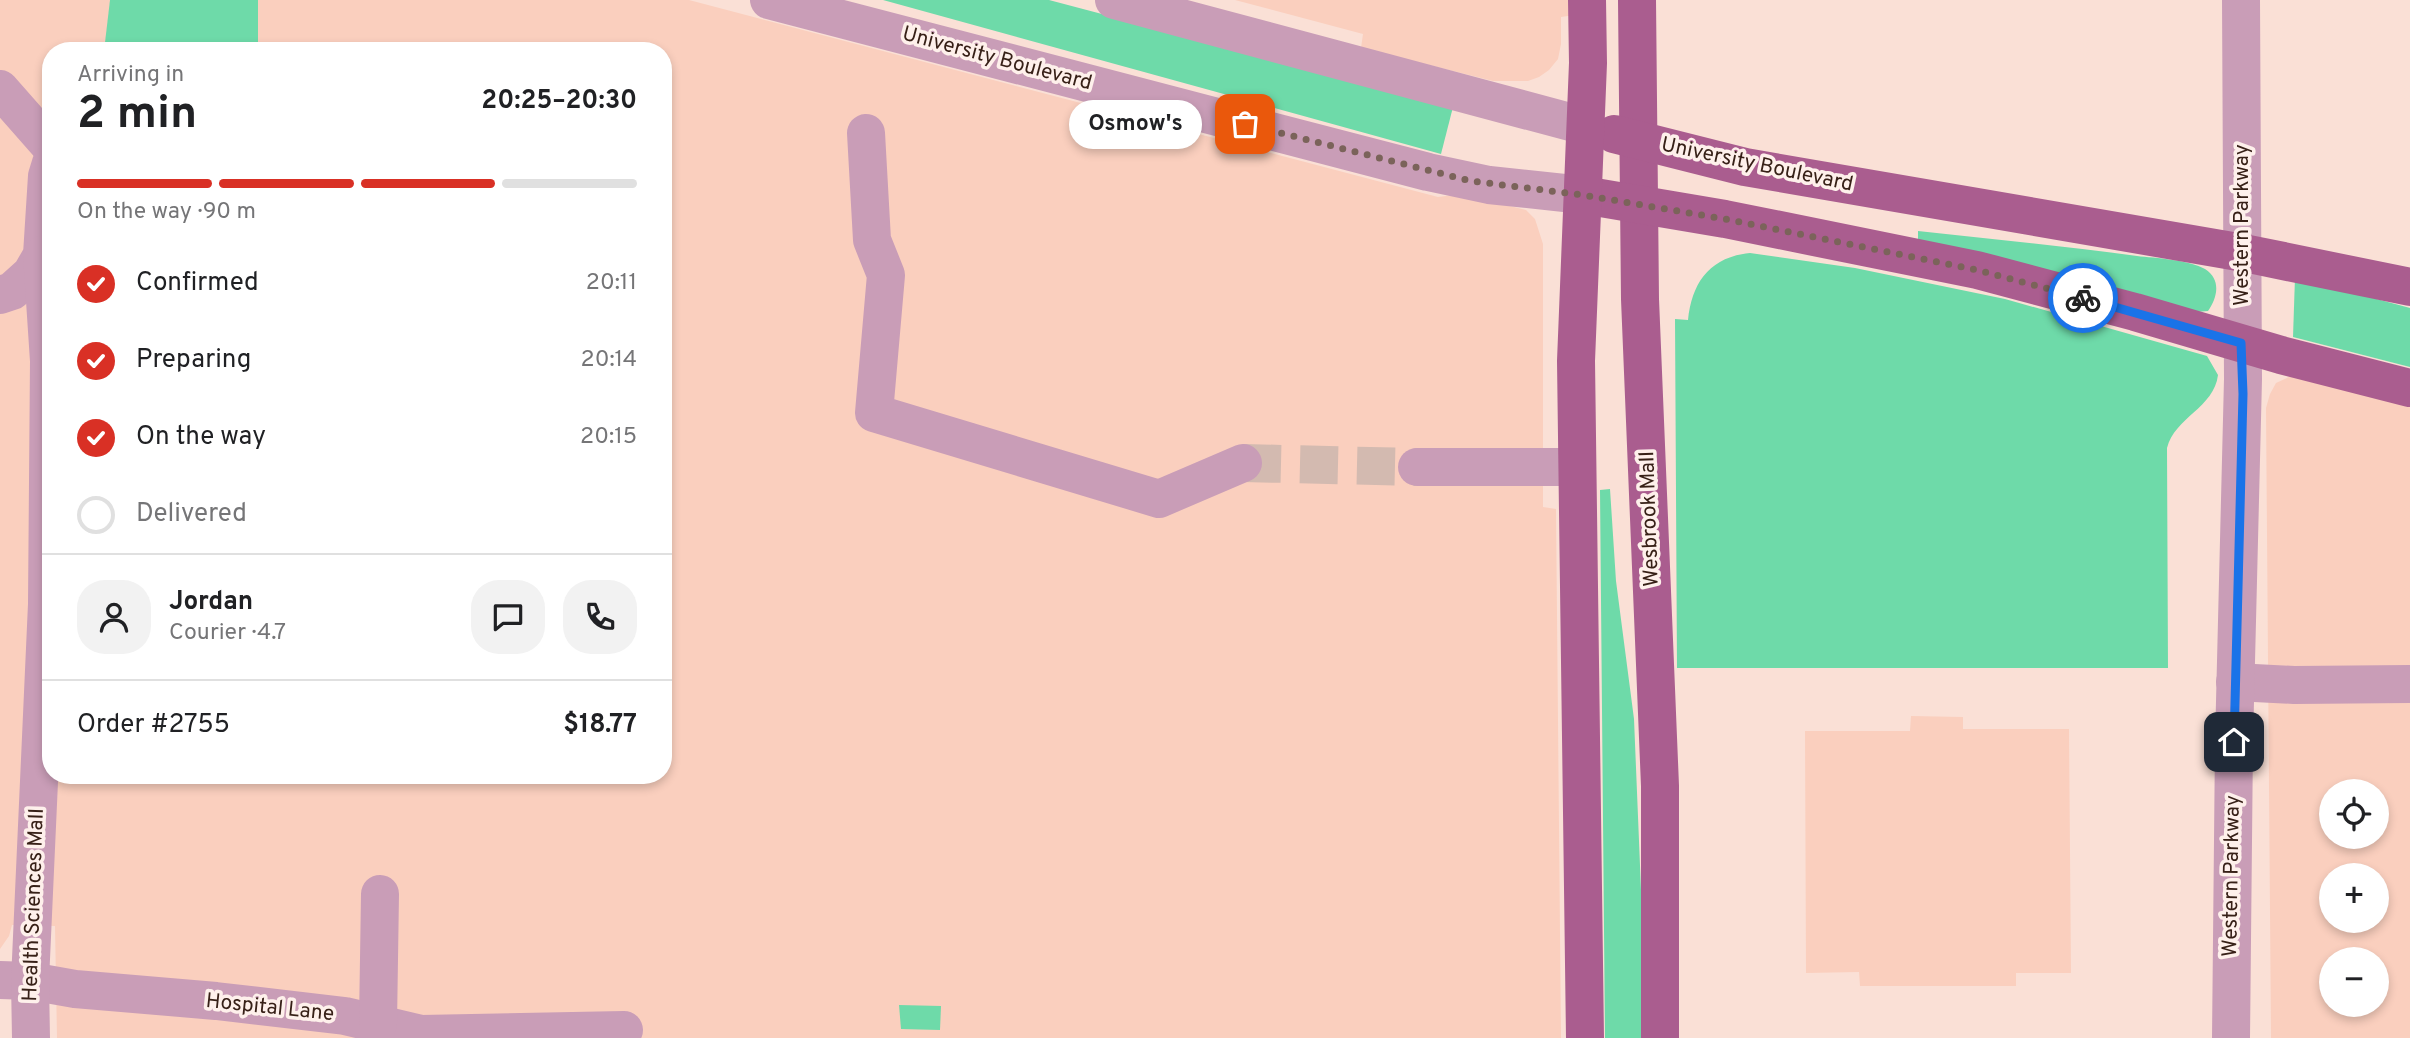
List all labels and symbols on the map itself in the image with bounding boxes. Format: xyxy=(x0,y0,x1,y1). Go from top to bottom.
street label: University Boulevard xyxy=(899,21,1095,97)
pin xyxy=(1215,94,1275,154)
callout: Osmow's xyxy=(1070,100,1203,148)
street label: University Boulevard xyxy=(1659,131,1855,199)
street label: Western Parkway xyxy=(2229,144,2256,306)
courier xyxy=(2048,263,2118,333)
street label: Wesbrook Mall xyxy=(1634,451,1666,587)
pin xyxy=(2204,712,2264,772)
street label: Western Parkway xyxy=(2217,795,2247,957)
street label: Health Sciences Mall xyxy=(17,808,51,1002)
street label: Hospital Lane xyxy=(204,988,336,1028)

